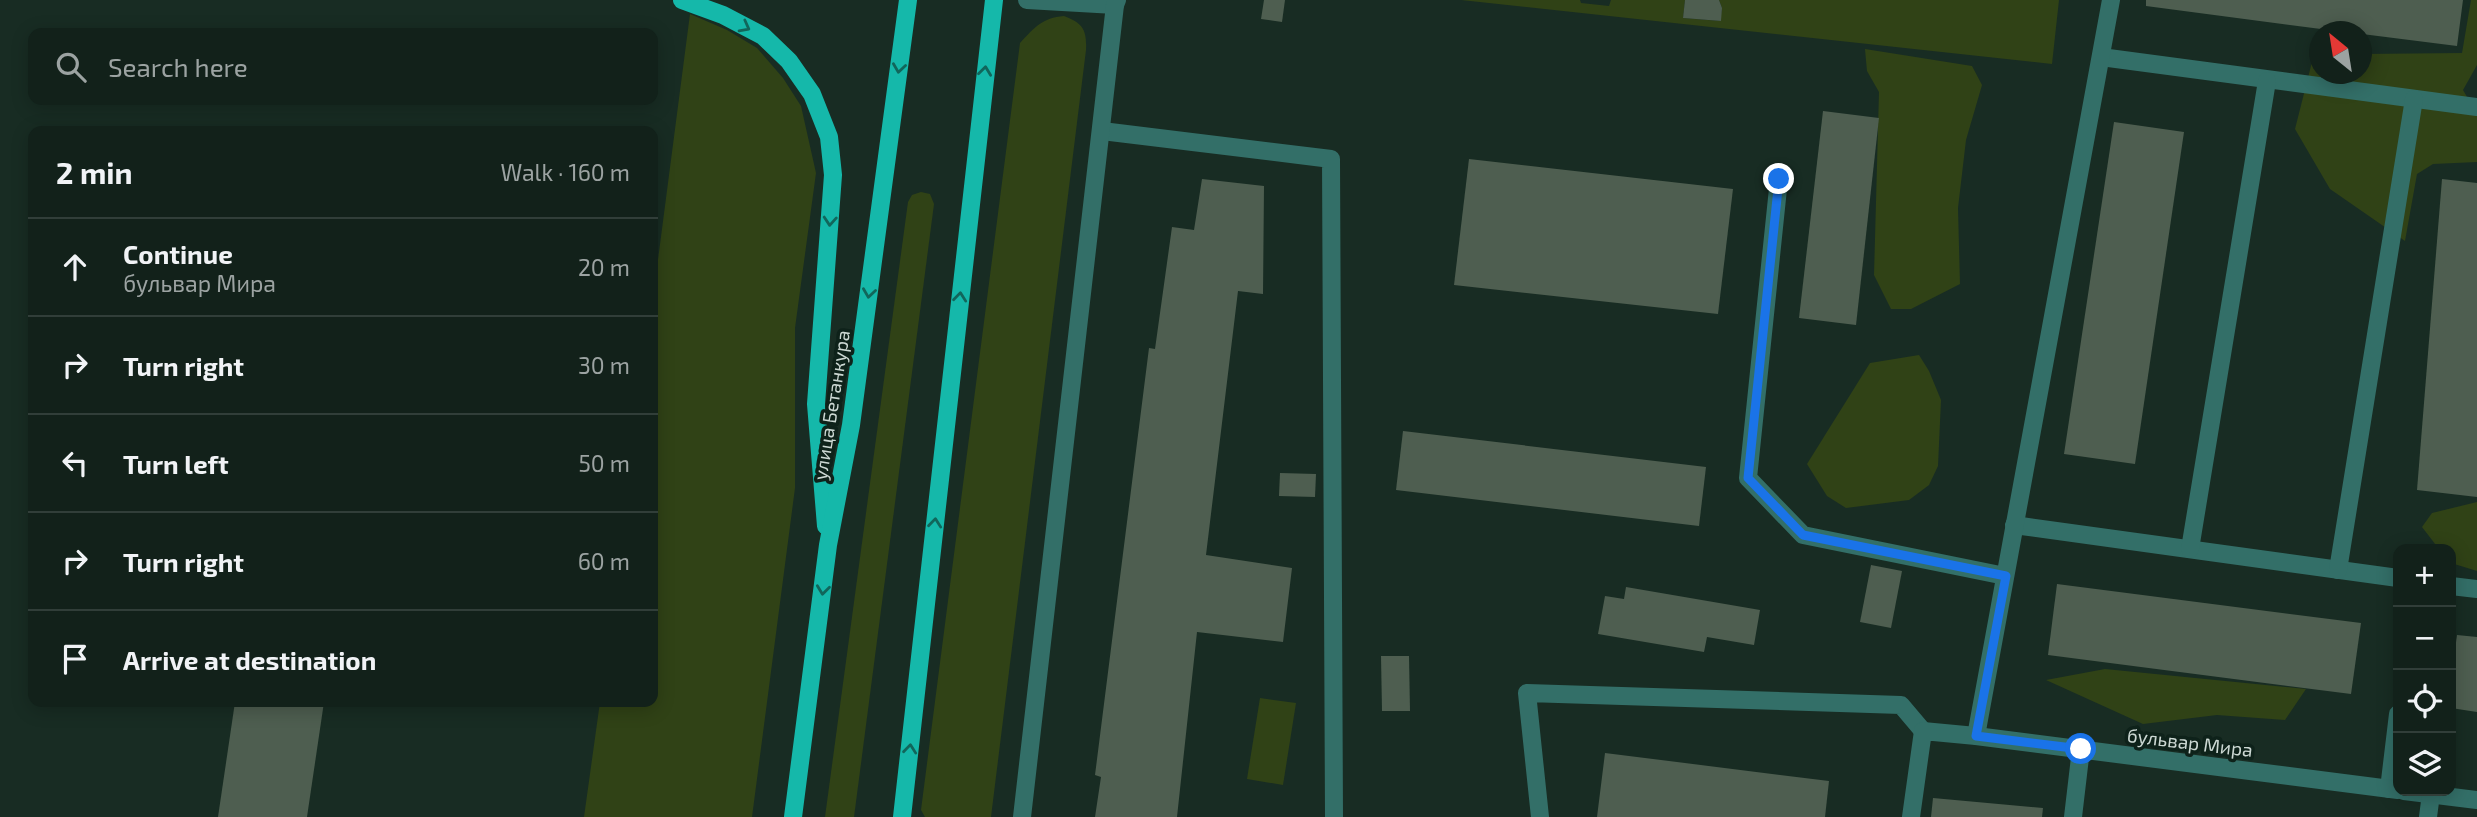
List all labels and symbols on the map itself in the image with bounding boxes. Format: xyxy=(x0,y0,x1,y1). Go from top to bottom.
one-way arrow xyxy=(738,18,750,32)
north arrow xyxy=(2309,21,2372,84)
one-way arrow xyxy=(892,62,907,73)
one-way arrow xyxy=(978,65,993,77)
route end xyxy=(1763,163,1794,194)
one-way arrow xyxy=(823,216,838,227)
one-way arrow xyxy=(861,287,876,299)
one-way arrow xyxy=(952,291,967,303)
street label: улица Бетанкура xyxy=(808,328,855,482)
one-way arrow xyxy=(927,517,942,529)
one-way arrow xyxy=(815,585,830,596)
street label: бульвар Мира xyxy=(2126,723,2254,762)
route start xyxy=(2065,733,2096,764)
one-way arrow xyxy=(902,743,917,755)

